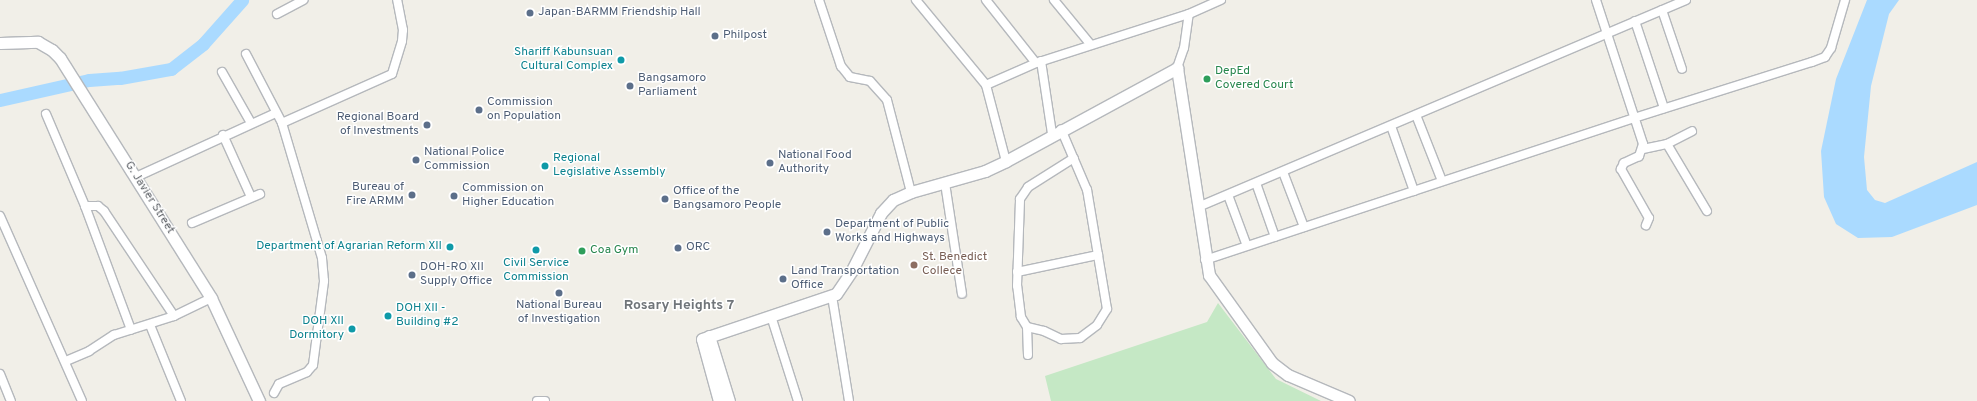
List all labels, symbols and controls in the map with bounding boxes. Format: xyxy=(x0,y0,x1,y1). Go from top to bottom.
place label: Japan-BARMM Friendship Hall xyxy=(538,6,701,20)
marker: Japan-BARMM Friendship Hall xyxy=(525,8,535,18)
place label: Philpost xyxy=(723,29,767,43)
marker: Philpost xyxy=(710,31,720,41)
place label: Shariff Kabunsuan Cultural Complex xyxy=(514,46,613,74)
marker: Shariff Kabunsuan Cultural Complex xyxy=(616,55,626,65)
place label: DepEd Covered Court xyxy=(1215,65,1293,93)
place label: Bangsamoro Parliament xyxy=(638,72,706,100)
marker: DepEd Covered Court xyxy=(1202,74,1212,84)
marker: Bangsamoro Parliament xyxy=(625,81,635,91)
place label: Commission on Population xyxy=(487,96,561,124)
marker: Commission on Population xyxy=(474,105,484,115)
place label: Regional Board of Investments xyxy=(337,111,419,139)
marker: Regional Board of Investments xyxy=(422,120,432,130)
place label: National Police Commission xyxy=(424,146,504,174)
place label: National Food Authority xyxy=(778,149,852,177)
place label: Regional Legislative Assembly xyxy=(553,152,666,180)
marker: National Police Commission xyxy=(411,155,421,165)
marker: National Food Authority xyxy=(765,158,775,168)
street label: G. Javier Street xyxy=(121,159,177,237)
marker: Regional Legislative Assembly xyxy=(540,161,550,171)
place label: Bureau of Fire ARMM xyxy=(345,181,404,209)
place label: Commission on Higher Education xyxy=(462,182,554,210)
place label: Office of the Bangsamoro People xyxy=(673,185,781,213)
marker: Bureau of Fire ARMM xyxy=(407,190,417,200)
marker: Commission on Higher Education xyxy=(449,191,459,201)
marker: Office of the Bangsamoro People xyxy=(660,194,670,204)
place label: Department of Public Works and Highways xyxy=(835,218,949,246)
marker: Department of Public Works and Highways xyxy=(822,227,832,237)
place label: Department of Agrarian Reform XII xyxy=(256,240,442,254)
place label: ORC xyxy=(686,241,710,255)
marker: Department of Agrarian Reform XII xyxy=(445,242,455,252)
marker: ORC xyxy=(673,243,683,253)
place label: Coa Gym xyxy=(590,244,638,258)
marker: Civil Service Commission xyxy=(531,245,541,255)
marker: Coa Gym xyxy=(577,246,587,256)
place label: St. Benedict Collece xyxy=(922,251,987,279)
place label: Civil Service Commission xyxy=(503,257,569,285)
marker: St. Benedict Collece xyxy=(909,260,919,270)
place label: DOH-RO XII Supply Office xyxy=(420,261,492,289)
place label: Land Transportation Office xyxy=(791,265,900,293)
marker: DOH-RO XII Supply Office xyxy=(407,270,417,280)
marker: Land Transportation Office xyxy=(778,274,788,284)
marker: National Bureau of Investigation xyxy=(554,288,564,298)
district label: Rosary Heights 7 xyxy=(624,298,734,314)
place label: National Bureau of Investigation xyxy=(516,299,602,327)
place label: DOH XII - Building #2 xyxy=(396,302,459,330)
marker: DOH XII - Building #2 xyxy=(383,311,393,321)
place label: DOH XII Dormitory xyxy=(289,315,344,343)
marker: DOH XII Dormitory xyxy=(347,324,357,334)

